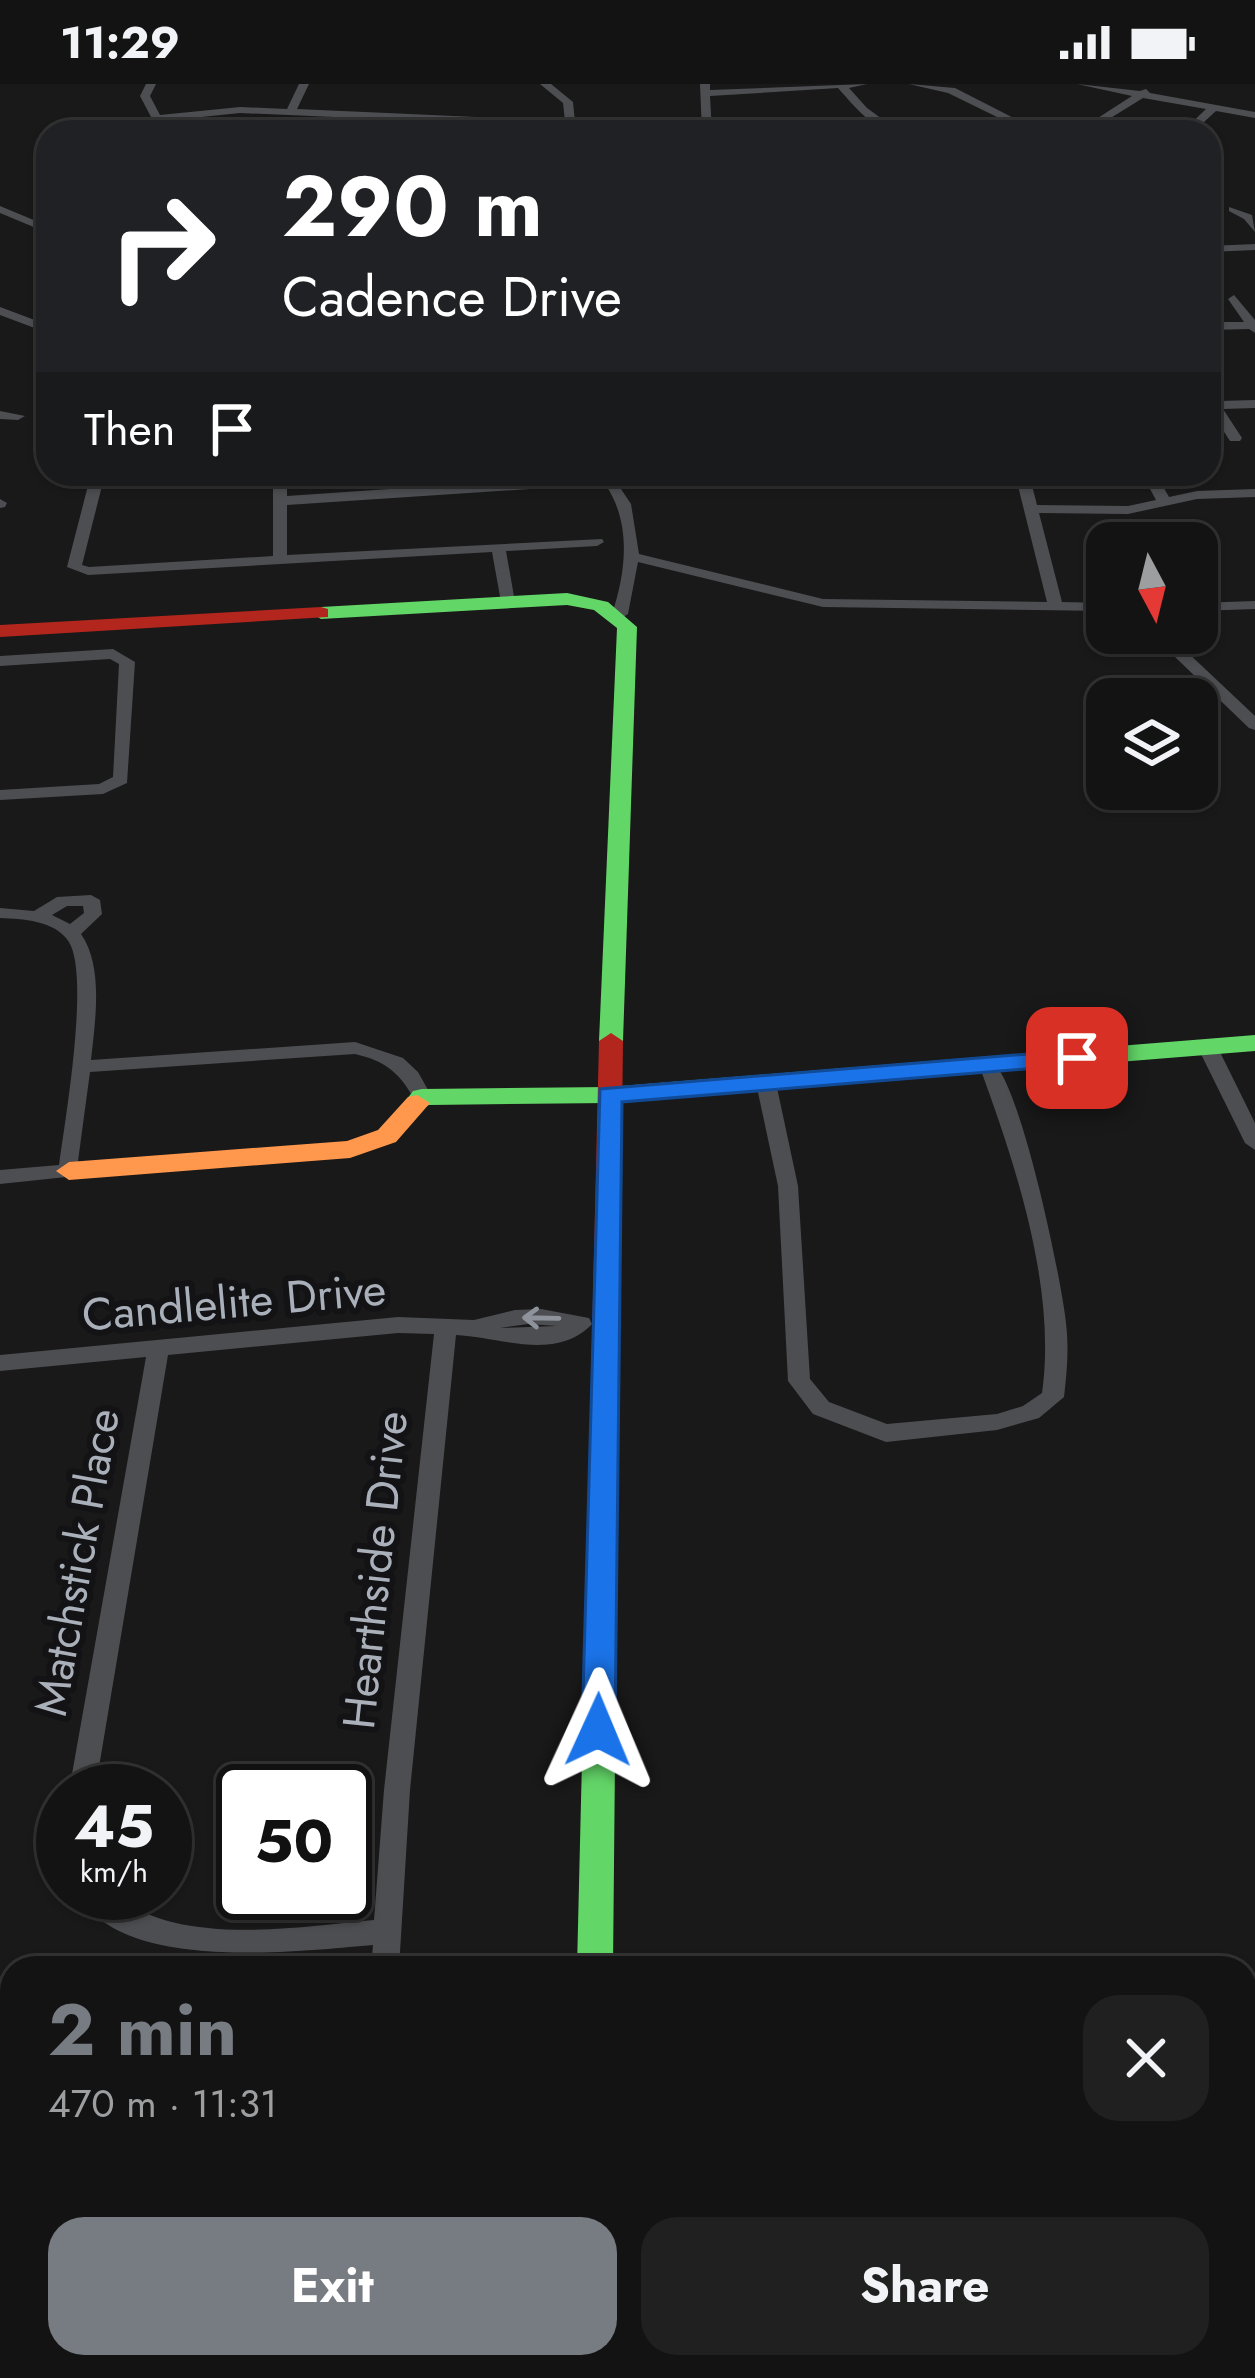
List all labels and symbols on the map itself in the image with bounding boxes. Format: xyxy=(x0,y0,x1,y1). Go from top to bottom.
north arrow xyxy=(1086,522,1218,654)
pin xyxy=(1026,1007,1128,1109)
street label: Candlelite Drive xyxy=(79,1256,389,1348)
one-way arrow xyxy=(522,1306,561,1329)
street label: Matchstick Place xyxy=(18,1403,136,1721)
street label: Hearthside Drive xyxy=(326,1408,424,1732)
position arrow xyxy=(535,1667,661,1793)
speed limit sign: 50 xyxy=(216,1764,372,1920)

